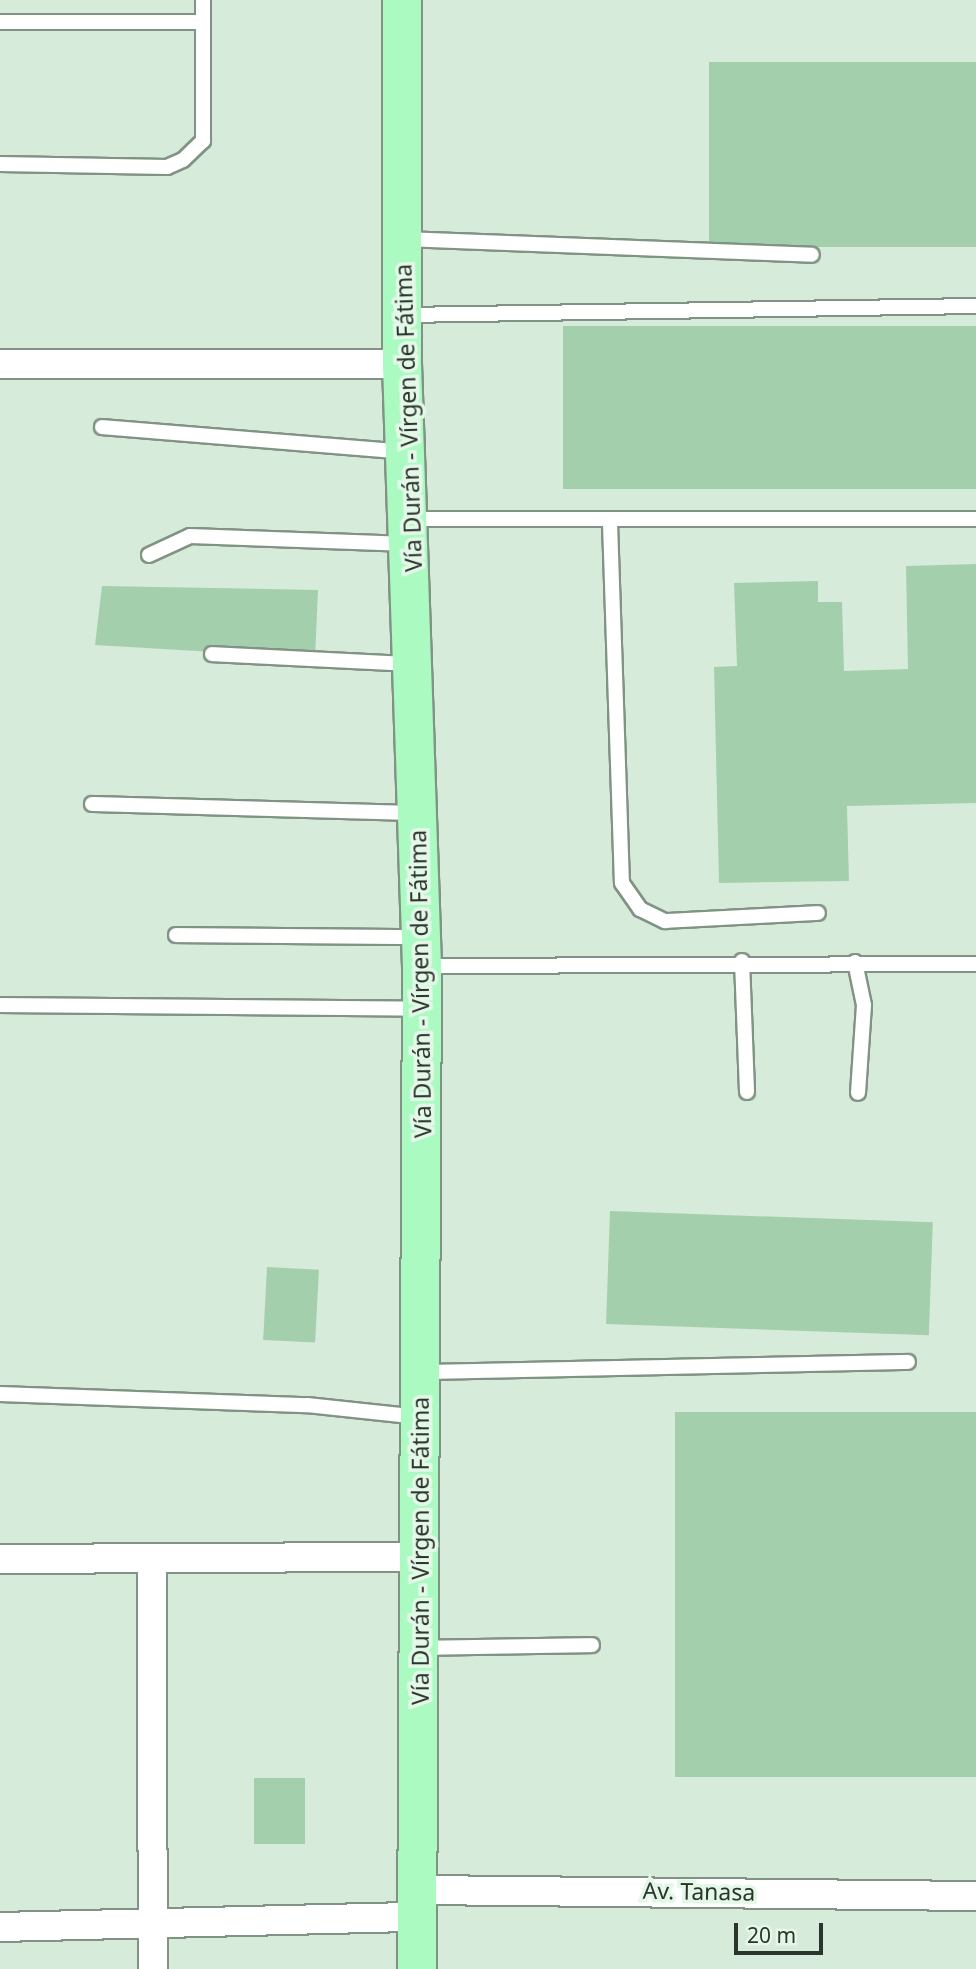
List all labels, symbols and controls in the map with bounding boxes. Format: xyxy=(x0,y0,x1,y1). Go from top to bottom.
street label: Vía Durán - Vírgen de Fátima xyxy=(389,264,427,572)
street label: Vía Durán - Vírgen de Fátima xyxy=(404,830,436,1138)
street label: Vía Durán - Vírgen de Fátima xyxy=(406,1397,434,1705)
street label: Av. Tanasa xyxy=(643,1876,755,1906)
scale bar xyxy=(738,1910,827,1954)
text: 20 m xyxy=(747,1921,796,1949)

